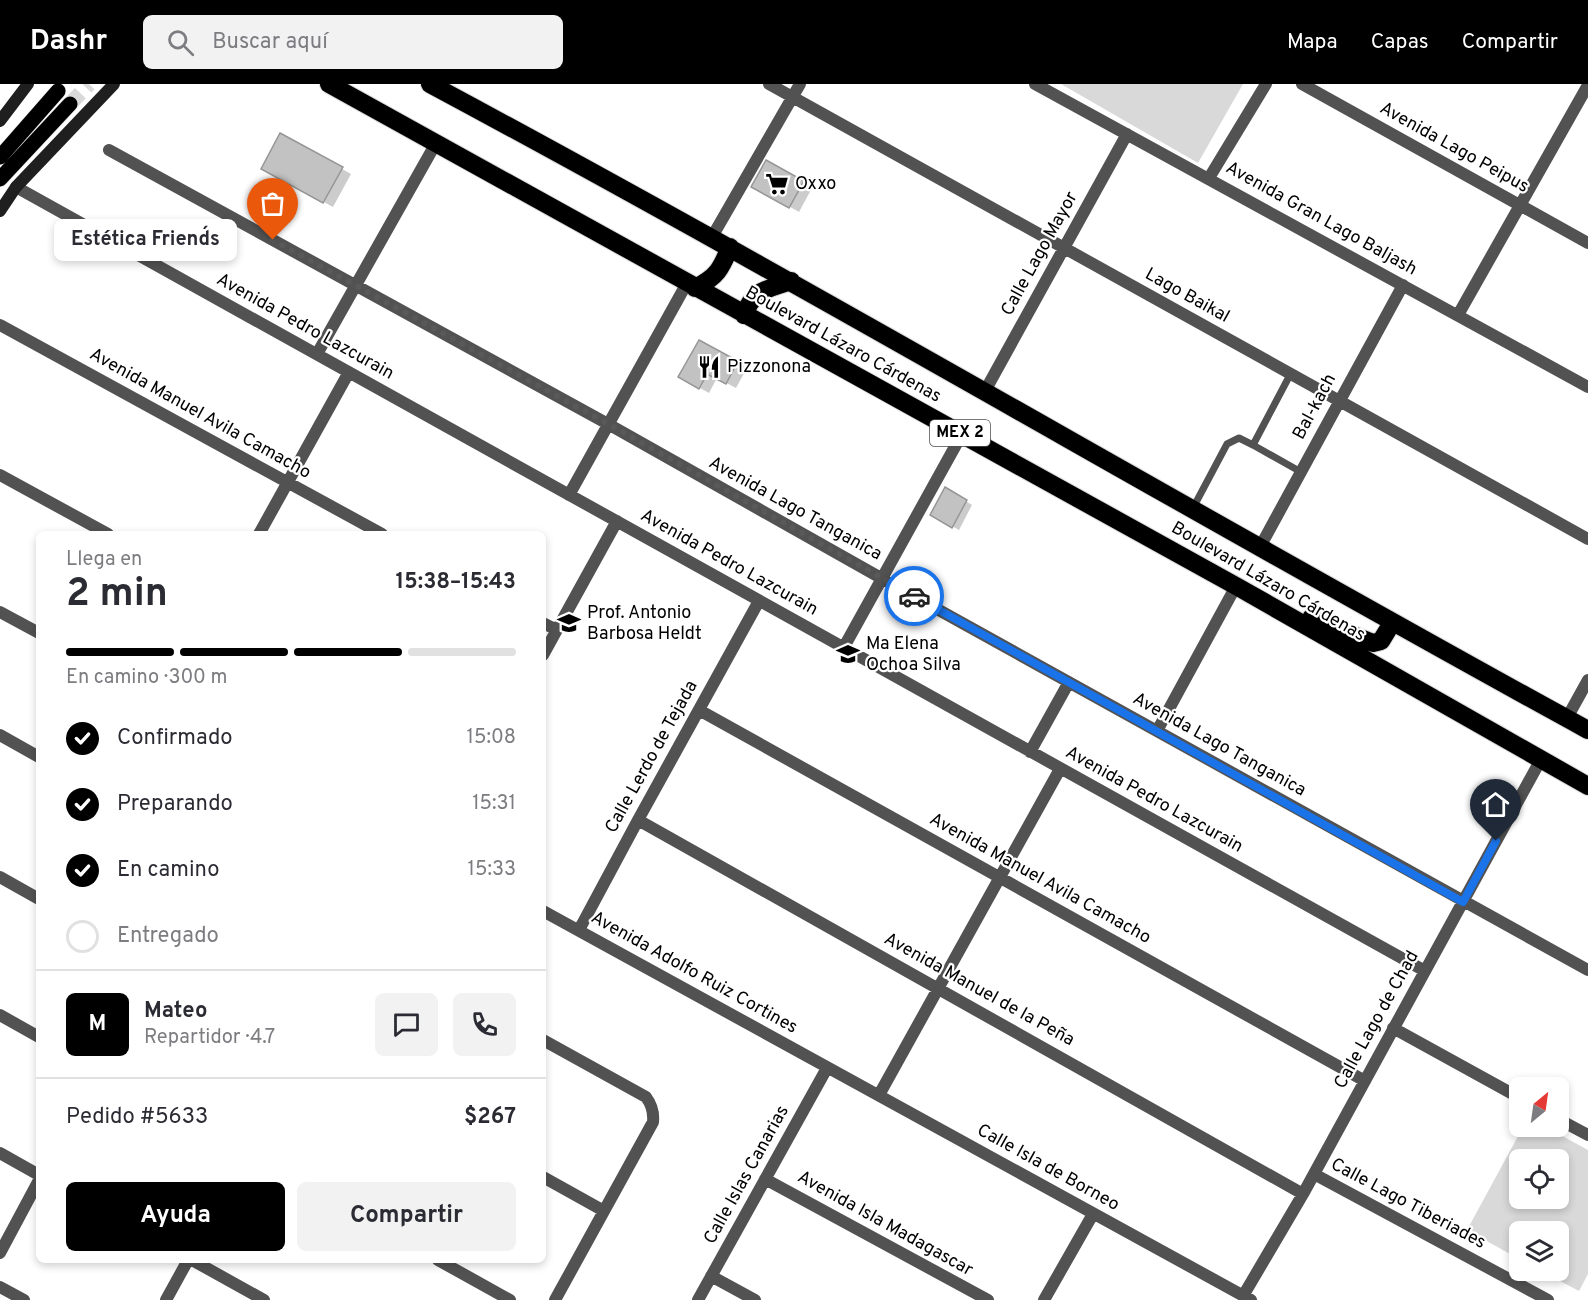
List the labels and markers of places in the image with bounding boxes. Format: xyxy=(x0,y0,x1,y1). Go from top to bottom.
supermarket icon: Oxxo xyxy=(764,171,790,197)
place label: Oxxo xyxy=(795,173,836,196)
pin xyxy=(247,178,298,240)
callout: Estética Friend´s xyxy=(54,219,237,261)
restaurant icon: Pizzonona xyxy=(696,354,722,380)
place label: Pizzonona xyxy=(727,356,811,379)
place label: Prof. Antonio Barbosa Heldt xyxy=(587,602,702,646)
school or university icon: Prof. Antonio Barbosa Heldt xyxy=(556,610,582,636)
place label: Ma Elena Ochoa Silva xyxy=(866,633,961,677)
school or university icon: Ma Elena Ochoa Silva xyxy=(835,641,861,667)
pin xyxy=(1470,779,1521,841)

